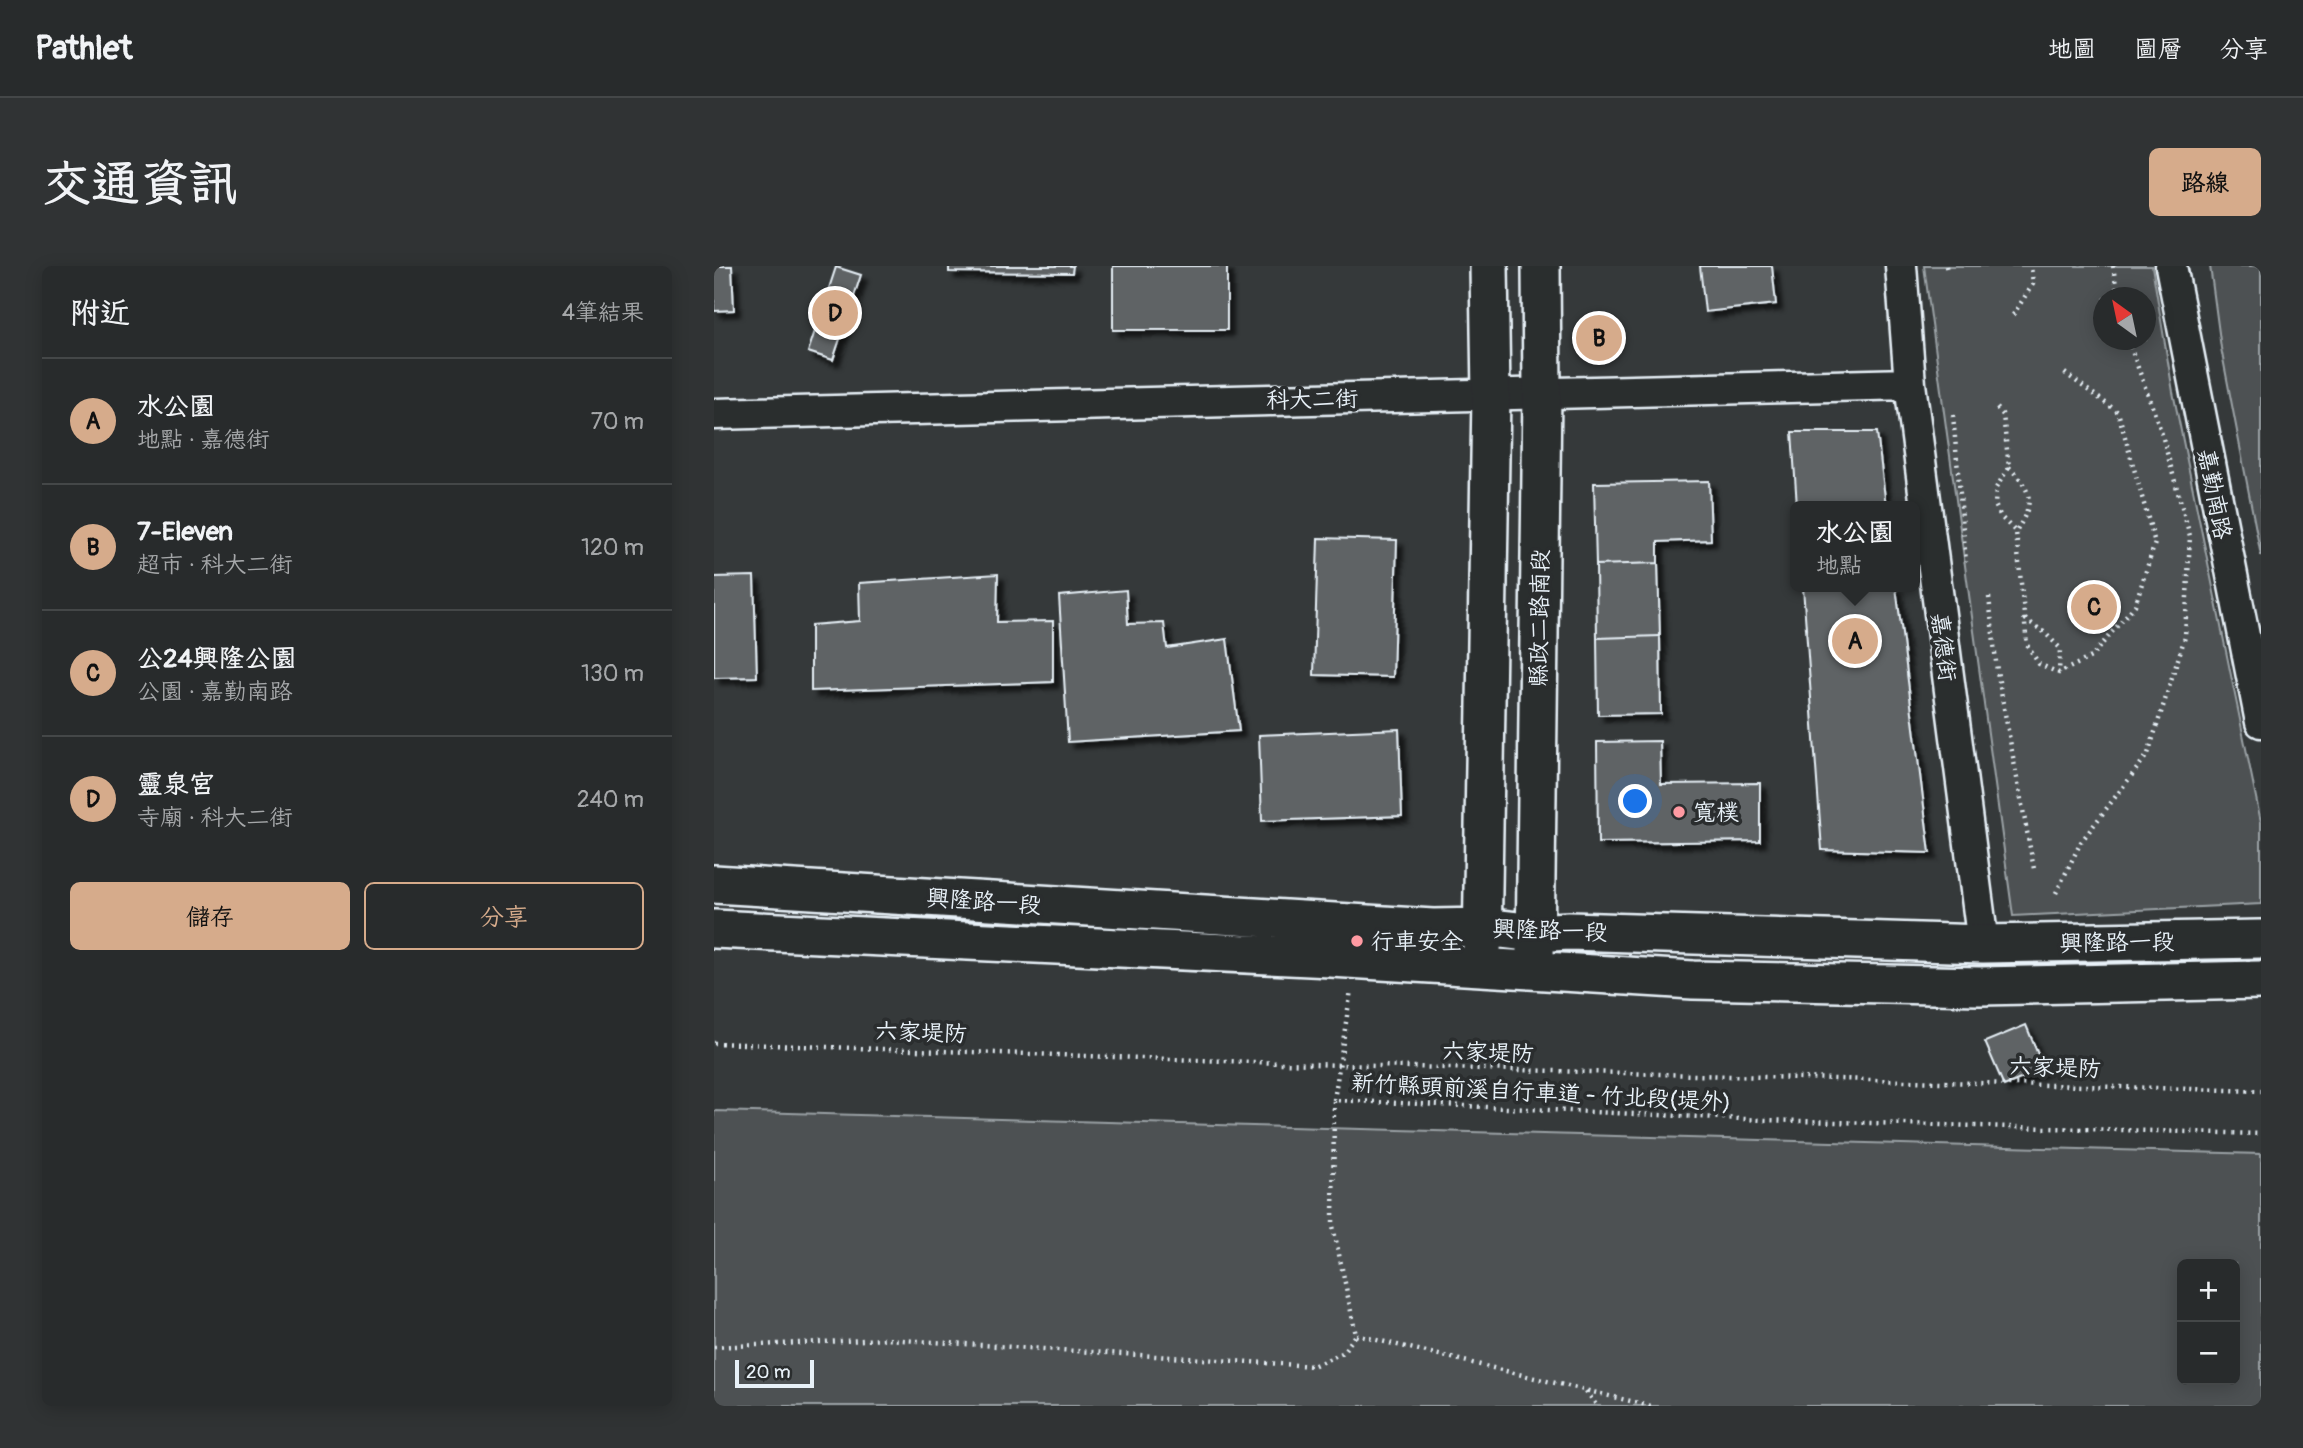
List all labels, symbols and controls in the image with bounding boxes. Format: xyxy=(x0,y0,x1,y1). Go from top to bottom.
text: Pathlet xyxy=(35,28,132,69)
text: 地圖 xyxy=(2048,35,2096,64)
text: 圖層 xyxy=(2134,35,2182,64)
text: 分享 xyxy=(2220,35,2268,64)
button: 路線 xyxy=(2149,148,2261,216)
text: 交通資訊 xyxy=(42,154,238,215)
pin: D xyxy=(812,287,858,339)
north arrow xyxy=(2093,287,2156,350)
text: 附近 xyxy=(70,295,130,332)
text: 4筆結果 xyxy=(562,298,644,327)
pin: B xyxy=(1576,312,1622,364)
street label: 科大二街 xyxy=(1266,384,1358,415)
text: 水公園 xyxy=(137,391,215,423)
text: A xyxy=(86,407,100,436)
text: 70 m xyxy=(591,407,644,436)
text: 地點 · 嘉德街 xyxy=(137,425,269,454)
street label: 嘉勤南路 xyxy=(2191,446,2238,542)
popup xyxy=(1790,501,1920,592)
text: 7-Eleven xyxy=(137,516,233,548)
text: 水公園 xyxy=(1816,517,1894,549)
text: B xyxy=(86,533,100,562)
text: 120 m xyxy=(581,533,644,562)
street label: 縣政二路南段 xyxy=(1524,549,1555,687)
text: 超市 · 科大二街 xyxy=(137,550,292,579)
text: 地點 xyxy=(1816,551,1862,580)
pin: C xyxy=(2071,581,2117,633)
street label: 嘉德街 xyxy=(1925,611,1962,683)
pin: A xyxy=(1832,615,1878,667)
text: 公24興隆公園 xyxy=(137,643,297,675)
text: C xyxy=(86,659,100,688)
text: 130 m xyxy=(581,659,644,688)
text: 公園 · 嘉勤南路 xyxy=(137,677,292,706)
text: 靈泉宮 xyxy=(137,769,215,801)
your location xyxy=(1618,784,1652,818)
text: D xyxy=(86,785,100,814)
text: 240 m xyxy=(577,785,644,814)
place label: 寬樸 xyxy=(1693,798,1739,827)
text: 寺廟 · 科大二街 xyxy=(137,803,292,832)
marker: 寬樸 xyxy=(1671,804,1687,820)
button: 儲存 xyxy=(70,882,350,950)
button: 分享 xyxy=(364,882,644,950)
street label: 興隆路一段 xyxy=(926,883,1042,920)
street label: 興隆路一段 xyxy=(1492,914,1608,947)
place label: 行車安全 xyxy=(1371,927,1463,956)
street label: 興隆路一段 xyxy=(2059,927,2175,958)
marker: 行車安全 xyxy=(1349,933,1365,949)
street label: 六家堤防 xyxy=(875,1016,967,1049)
street label: 六家堤防 xyxy=(1442,1036,1534,1069)
street label: 六家堤防 xyxy=(2009,1051,2101,1084)
street label: 新竹縣頭前溪自行車道 - 竹北段(堤外) xyxy=(1350,1068,1732,1117)
map controls xyxy=(2177,1259,2240,1385)
button: + xyxy=(2177,1259,2240,1322)
button: − xyxy=(2177,1322,2240,1385)
scale bar xyxy=(735,1357,814,1389)
text: 20 m xyxy=(746,1360,791,1384)

